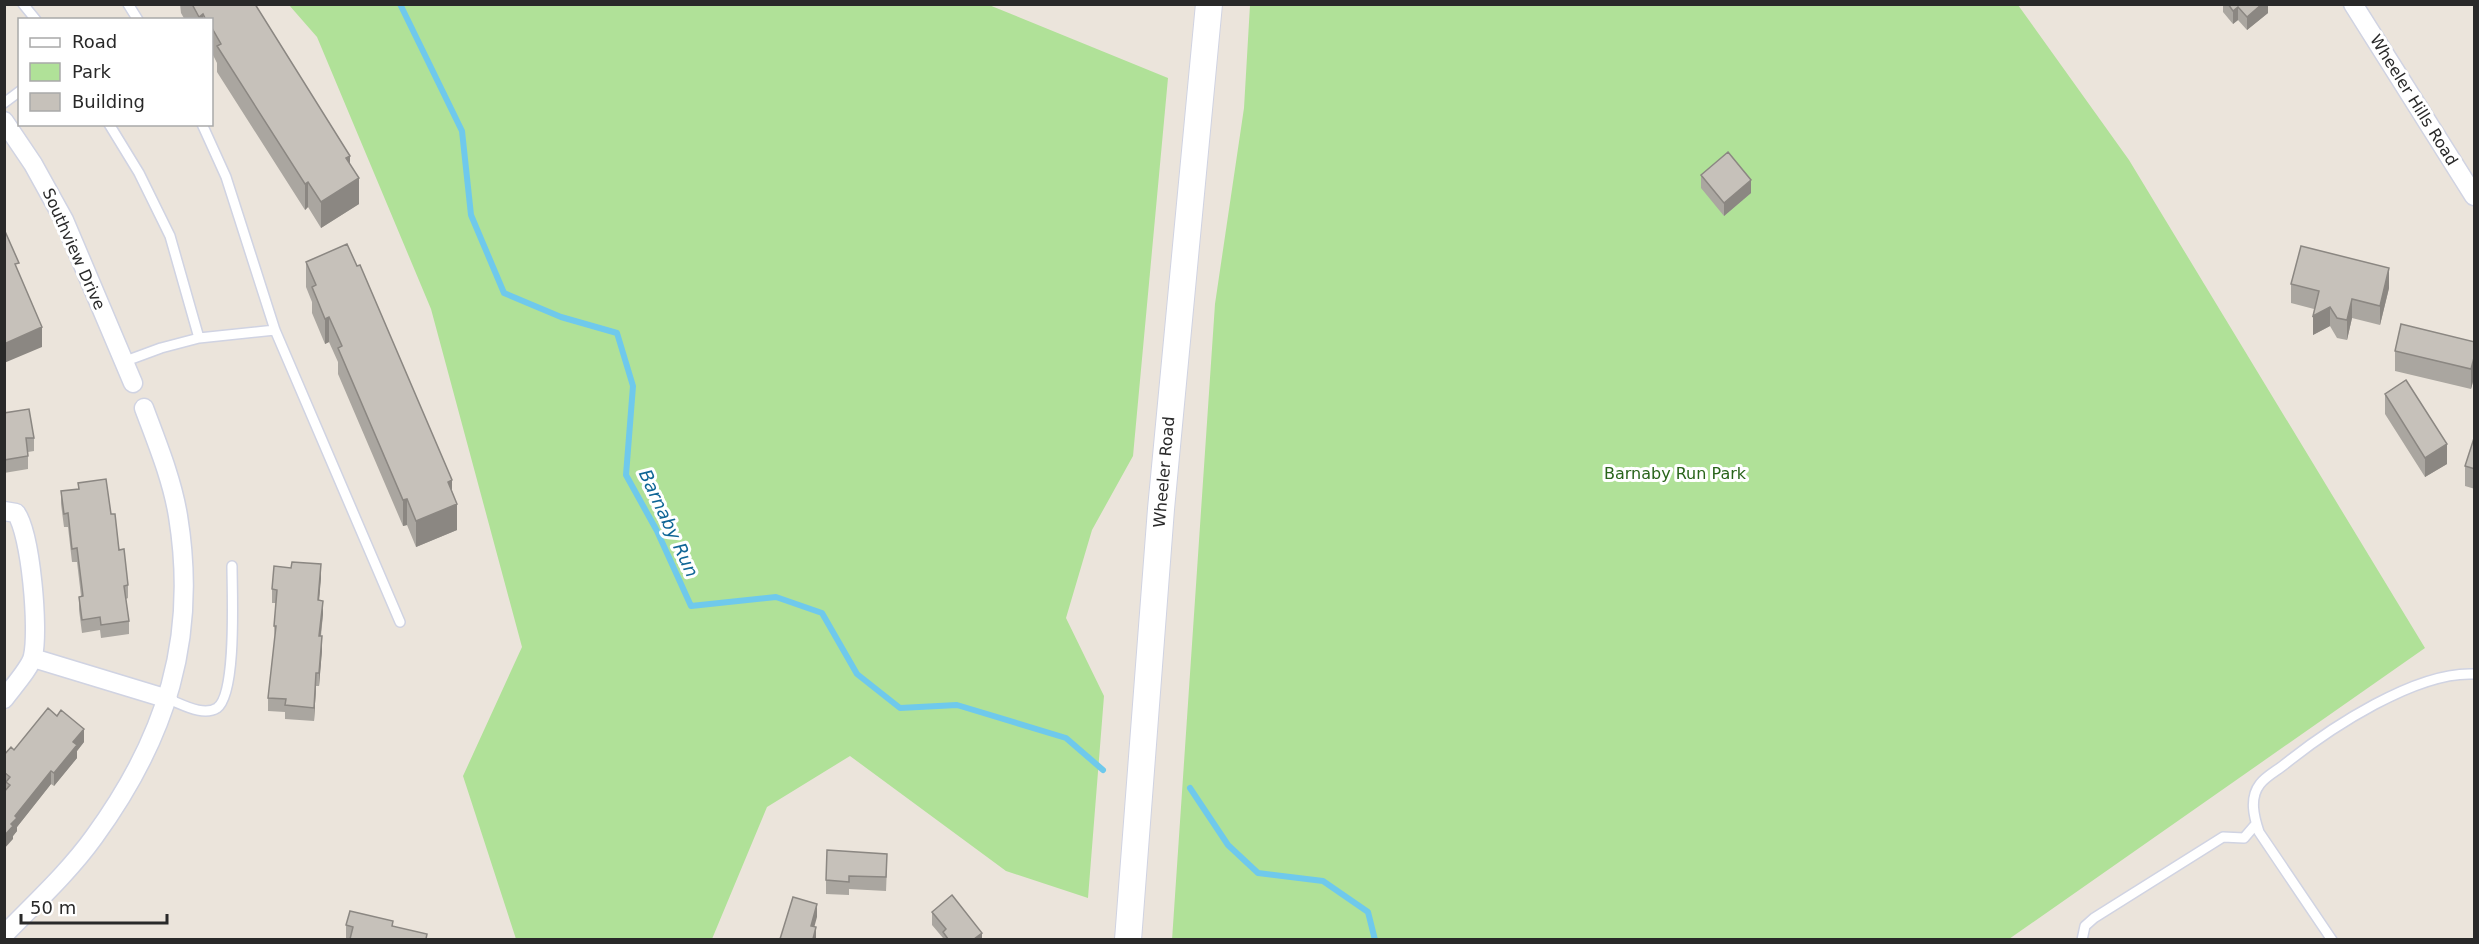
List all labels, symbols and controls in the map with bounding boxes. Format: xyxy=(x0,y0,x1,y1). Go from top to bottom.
legend xyxy=(18,18,213,126)
text: Road xyxy=(72,31,117,52)
street label: Wheeler Hills Road xyxy=(2366,31,2462,169)
text: Park xyxy=(72,61,111,82)
text: Building xyxy=(72,91,145,112)
street label: Southview Drive xyxy=(39,185,109,313)
street label: Wheeler Road xyxy=(1150,416,1178,528)
park label: Barnaby Run Park xyxy=(1604,464,1747,483)
water label: Barnaby Run xyxy=(635,466,703,580)
scale bar xyxy=(21,887,166,925)
text: 50 m xyxy=(30,897,76,918)

